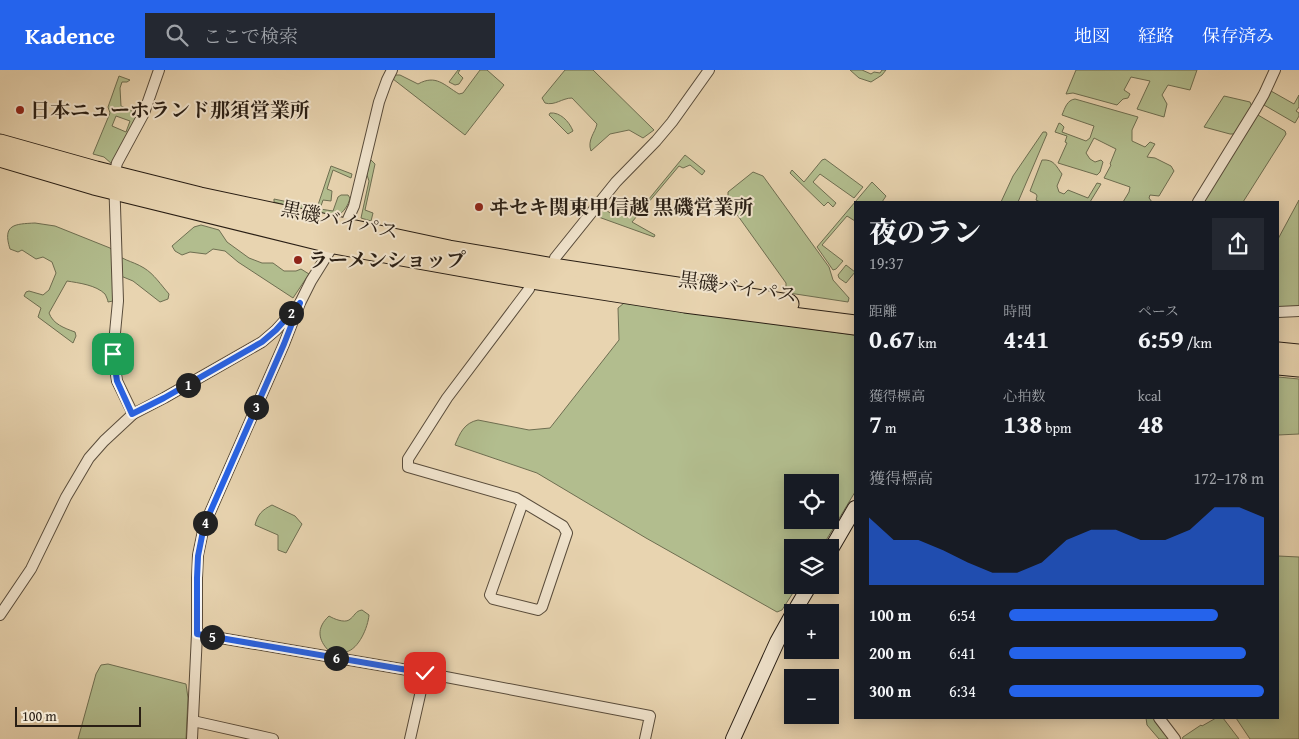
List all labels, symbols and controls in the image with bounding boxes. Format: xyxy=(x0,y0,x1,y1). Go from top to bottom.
search box xyxy=(145,13,495,58)
text: Kadence xyxy=(25,18,115,53)
icon: search xyxy=(163,21,191,49)
text: ここで検索 xyxy=(203,22,298,50)
text: 地図 xyxy=(1074,22,1110,49)
text: 経路 xyxy=(1138,22,1174,49)
text: 保存済み xyxy=(1202,22,1274,49)
place label: 日本ニューホランド那須営業所 xyxy=(30,95,310,124)
marker: 日本ニューホランド那須営業所 xyxy=(14,104,26,116)
place label: ヰセキ関東甲信越 黒磯営業所 xyxy=(489,192,753,221)
street label: 黒磯バイパス xyxy=(279,193,402,246)
marker: ヰセキ関東甲信越 黒磯営業所 xyxy=(473,201,485,213)
text: 夜のラン xyxy=(869,211,981,252)
button: share xyxy=(1212,218,1264,270)
place label: ラーメンショップ xyxy=(308,245,466,274)
text: 19:37 xyxy=(869,251,904,275)
marker: ラーメンショップ xyxy=(292,254,304,266)
street label: 黒磯バイパス xyxy=(677,264,799,309)
pin: 2 xyxy=(278,300,304,326)
text: 距離 xyxy=(869,301,897,321)
text: 時間 xyxy=(1003,301,1031,321)
text: ペース xyxy=(1138,301,1179,321)
text: 2 xyxy=(288,303,295,323)
text: 0.67 xyxy=(869,321,915,357)
text: 4:41 xyxy=(1003,321,1049,357)
text: 6:59 xyxy=(1138,321,1184,357)
pin xyxy=(92,333,134,375)
text: km xyxy=(915,333,937,353)
text: /km xyxy=(1184,333,1212,353)
icon: arrive xyxy=(99,340,127,368)
pin: 1 xyxy=(176,372,200,398)
text: 1 xyxy=(185,375,192,395)
text: 獲得標高 xyxy=(869,386,925,406)
text: 心拍数 xyxy=(1003,386,1045,406)
text: kcal xyxy=(1138,386,1162,406)
pin: 3 xyxy=(244,394,268,420)
text: 3 xyxy=(253,397,260,417)
text: 7 xyxy=(869,406,882,442)
text: 138 xyxy=(1003,406,1042,442)
text: 48 xyxy=(1138,406,1164,442)
text: m xyxy=(882,418,896,438)
text: bpm xyxy=(1042,418,1072,438)
text: 獲得標高 xyxy=(869,466,933,490)
text: 172–178 m xyxy=(1194,466,1264,490)
map controls xyxy=(784,474,839,724)
button: locate xyxy=(784,474,839,529)
pin: 4 xyxy=(192,510,218,536)
text: 4 xyxy=(202,513,209,533)
button: layers xyxy=(784,539,839,594)
text: 100 m xyxy=(869,603,911,627)
text: 6:54 xyxy=(949,603,976,627)
button: + xyxy=(784,604,839,659)
pin: 5 xyxy=(200,624,224,650)
text: 5 xyxy=(209,627,216,647)
text: 200 m xyxy=(869,641,911,665)
text: 6:41 xyxy=(949,641,976,665)
pin: 6 xyxy=(324,646,348,670)
text: 6 xyxy=(333,648,340,668)
pin xyxy=(404,652,446,694)
icon: check xyxy=(411,659,439,687)
button: − xyxy=(784,669,839,724)
text: 300 m xyxy=(869,679,911,703)
text: 6:34 xyxy=(949,679,976,703)
scale bar xyxy=(15,704,141,727)
text: 100 m xyxy=(22,706,57,726)

